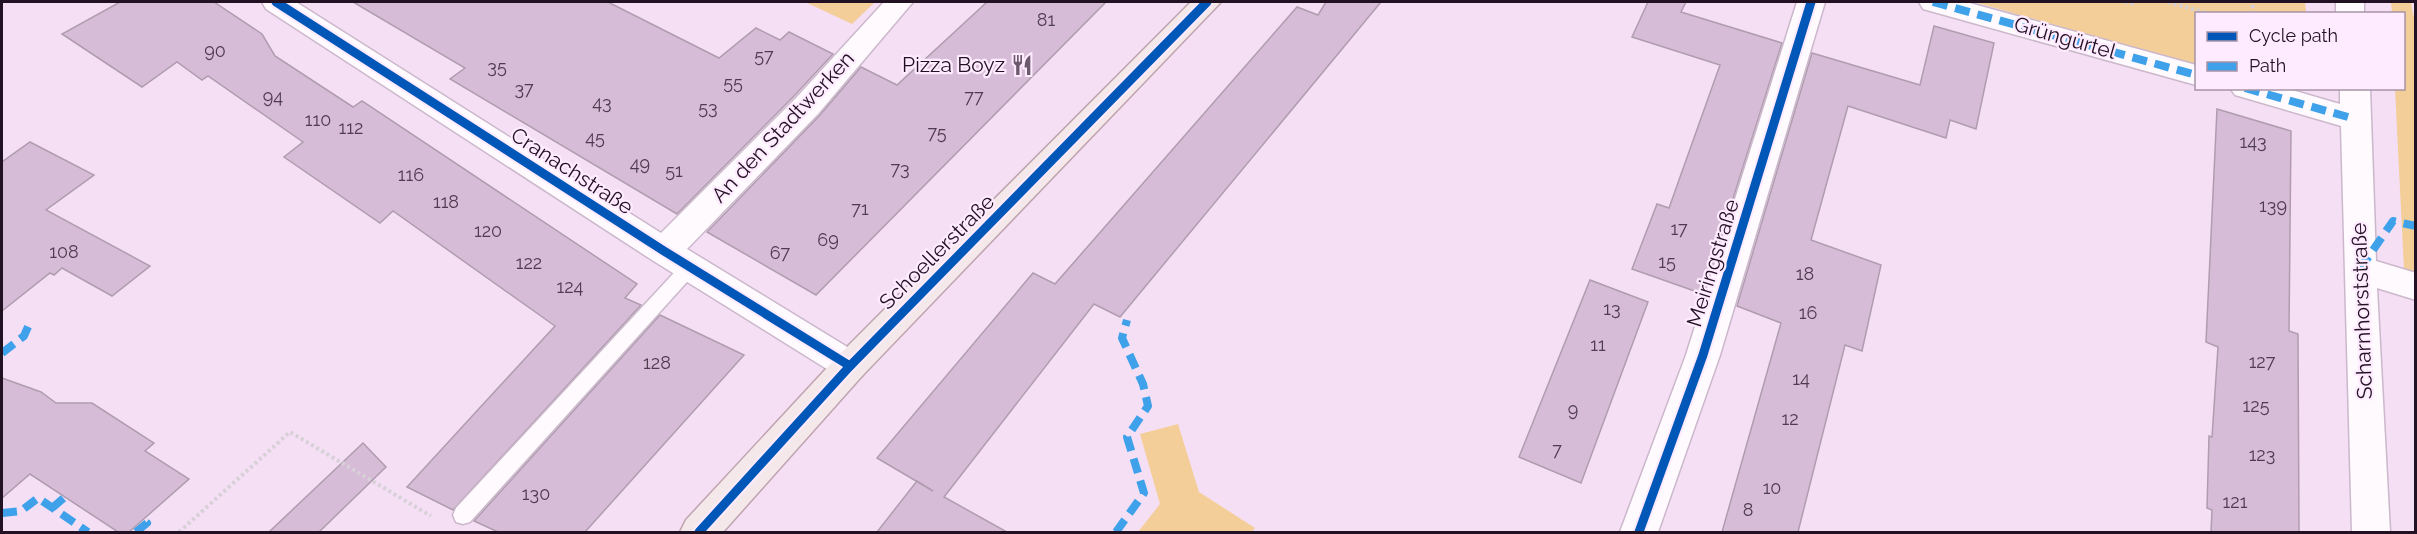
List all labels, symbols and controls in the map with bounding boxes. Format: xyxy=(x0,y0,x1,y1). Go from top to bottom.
house number: 81 xyxy=(1037,9,1055,30)
street label: Grüngürtel xyxy=(2011,11,2119,64)
legend xyxy=(2195,12,2405,90)
text: Cycle path xyxy=(2249,25,2338,46)
house number: 90 xyxy=(204,40,226,61)
house number: 57 xyxy=(754,45,774,66)
street label: An den Stadtwerken xyxy=(706,46,859,207)
place label: Pizza Boyz xyxy=(902,52,1005,77)
restaurant icon: Pizza Boyz xyxy=(1010,53,1034,77)
text: Path xyxy=(2249,55,2286,76)
house number: 35 xyxy=(487,56,507,77)
house number: 55 xyxy=(723,72,743,93)
house number: 37 xyxy=(514,78,534,99)
house number: 94 xyxy=(263,86,283,107)
house number: 77 xyxy=(964,86,984,107)
house number: 43 xyxy=(592,92,612,113)
house number: 53 xyxy=(698,97,718,118)
house number: 110 xyxy=(305,109,331,130)
house number: 112 xyxy=(339,117,363,138)
street label: Cranachstraße xyxy=(507,122,638,219)
house number: 75 xyxy=(927,122,947,143)
house number: 45 xyxy=(585,127,605,148)
house number: 143 xyxy=(2239,131,2267,152)
house number: 49 xyxy=(630,153,650,174)
house number: 73 xyxy=(890,158,910,179)
house number: 51 xyxy=(665,160,683,181)
house number: 116 xyxy=(398,164,424,185)
street label: Schoellerstraße xyxy=(874,189,999,314)
house number: 118 xyxy=(433,191,459,212)
house number: 139 xyxy=(2259,195,2287,216)
street label: Meiringstraße xyxy=(1681,196,1744,330)
house number: 71 xyxy=(851,198,869,219)
house number: 17 xyxy=(1670,218,1688,239)
house number: 120 xyxy=(474,220,502,241)
street label: Scharnhorststraße xyxy=(2346,222,2377,400)
house number: 69 xyxy=(817,229,839,250)
house number: 108 xyxy=(49,241,79,262)
house number: 67 xyxy=(770,242,791,263)
house number: 15 xyxy=(1658,251,1676,272)
house number: 122 xyxy=(516,252,542,273)
house number: 18 xyxy=(1796,263,1814,284)
house number: 124 xyxy=(557,276,584,297)
house number: 13 xyxy=(1603,298,1621,319)
house number: 16 xyxy=(1799,302,1817,323)
house number: 11 xyxy=(1590,334,1606,355)
house number: 127 xyxy=(2249,351,2276,372)
house number: 128 xyxy=(643,352,671,373)
house number: 14 xyxy=(1792,368,1810,389)
house number: 125 xyxy=(2243,395,2270,416)
house number: 9 xyxy=(1568,399,1578,420)
house number: 12 xyxy=(1781,408,1799,429)
house number: 7 xyxy=(1552,439,1562,460)
house number: 123 xyxy=(2249,444,2275,465)
house number: 10 xyxy=(1763,477,1781,498)
house number: 130 xyxy=(522,483,550,504)
house number: 121 xyxy=(2223,491,2248,512)
house number: 8 xyxy=(1743,499,1753,520)

